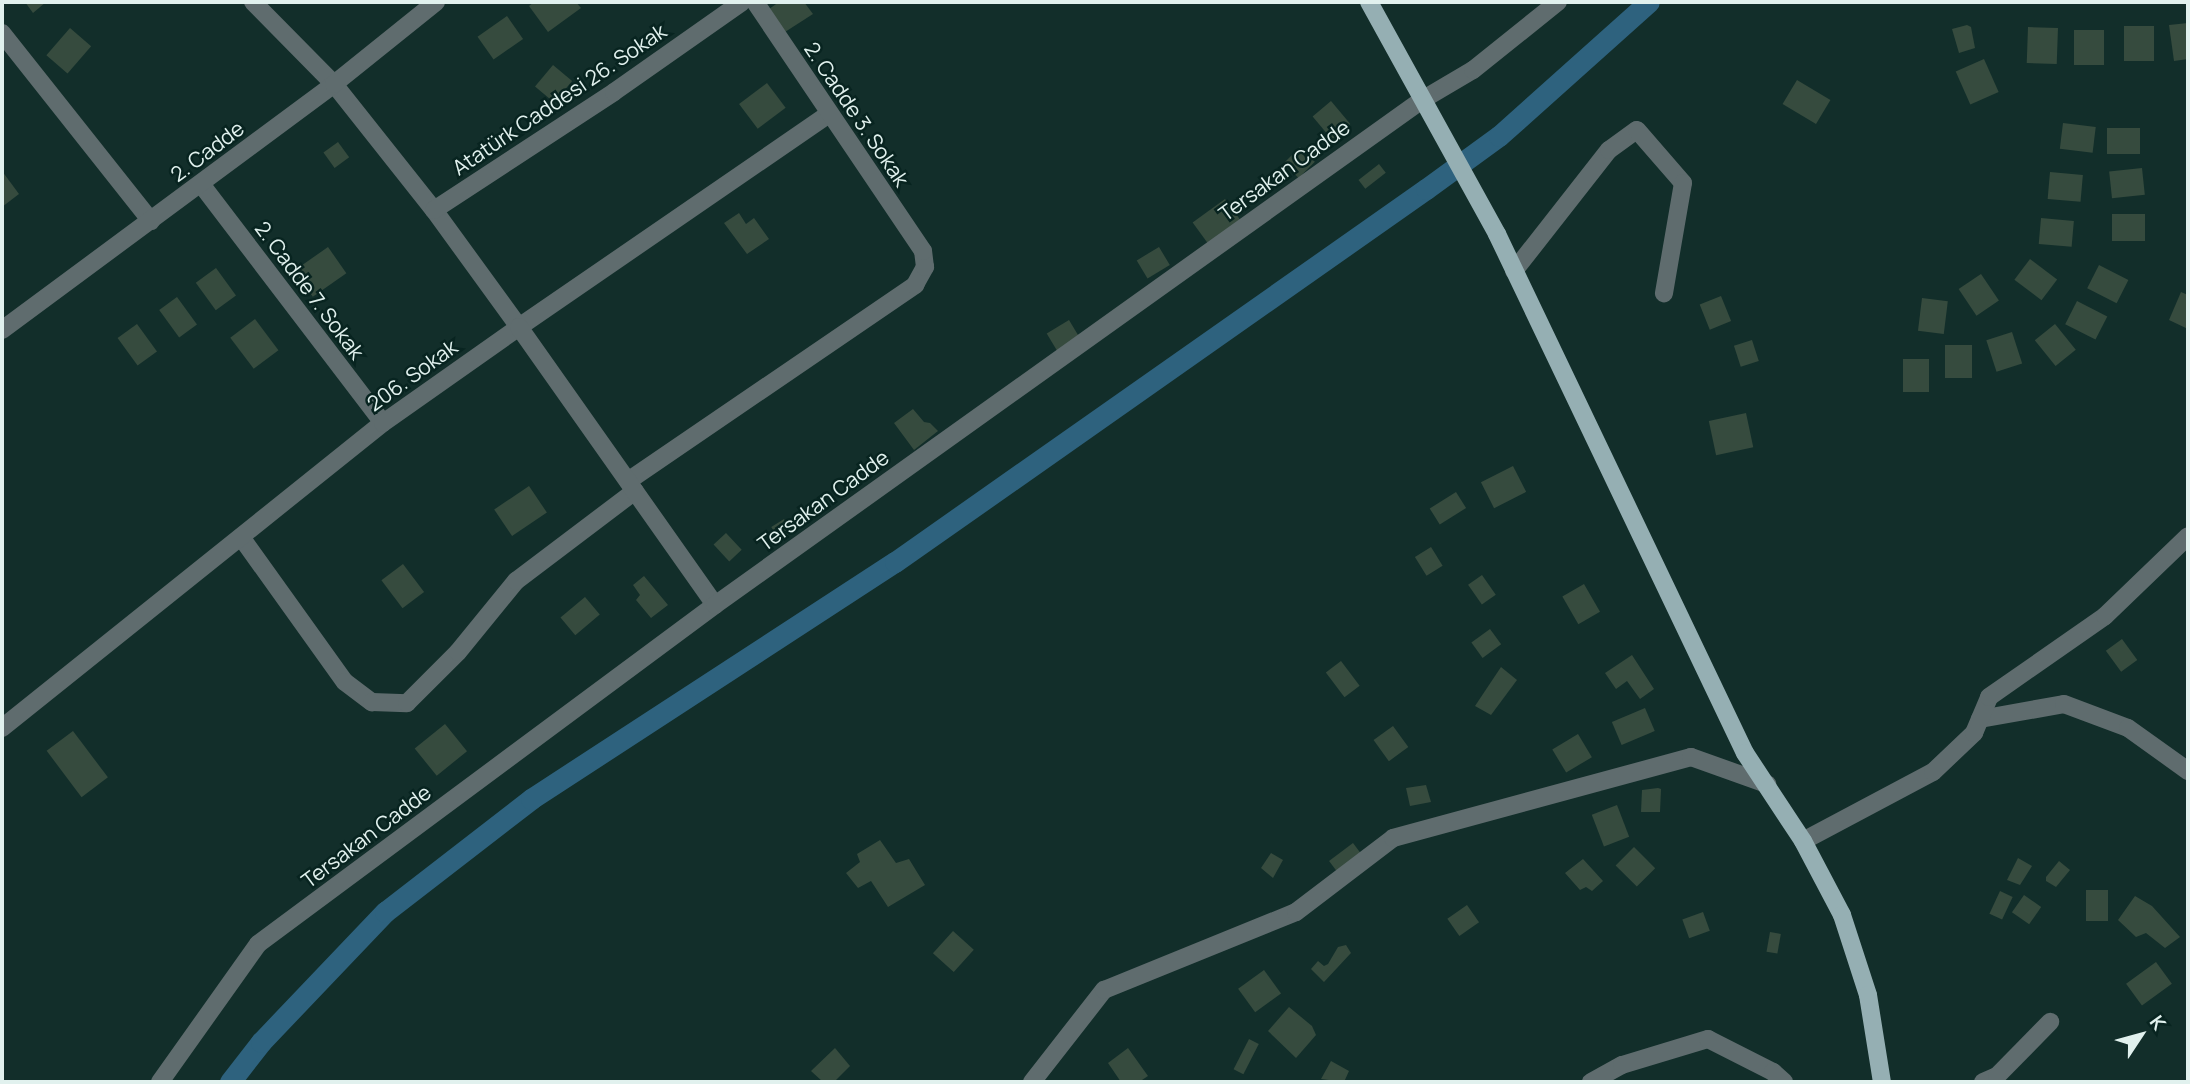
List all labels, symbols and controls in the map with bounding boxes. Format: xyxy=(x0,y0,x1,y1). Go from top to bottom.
street label: Atatürk Caddesi 26. Sokak xyxy=(447,18,671,180)
street label: 2. Cadde 3. Sokak xyxy=(799,37,915,191)
street label: Tersakan Cadde xyxy=(1214,114,1354,226)
street label: 2. Cadde xyxy=(165,115,249,187)
street label: 2. Cadde 7. Sokak xyxy=(250,216,370,364)
street label: 206. Sokak xyxy=(362,334,462,416)
street label: Tersakan Cadde xyxy=(753,444,893,556)
street label: Tersakan Cadde xyxy=(296,779,436,893)
north arrow xyxy=(2106,1000,2176,1070)
text: K xyxy=(2144,1010,2172,1035)

